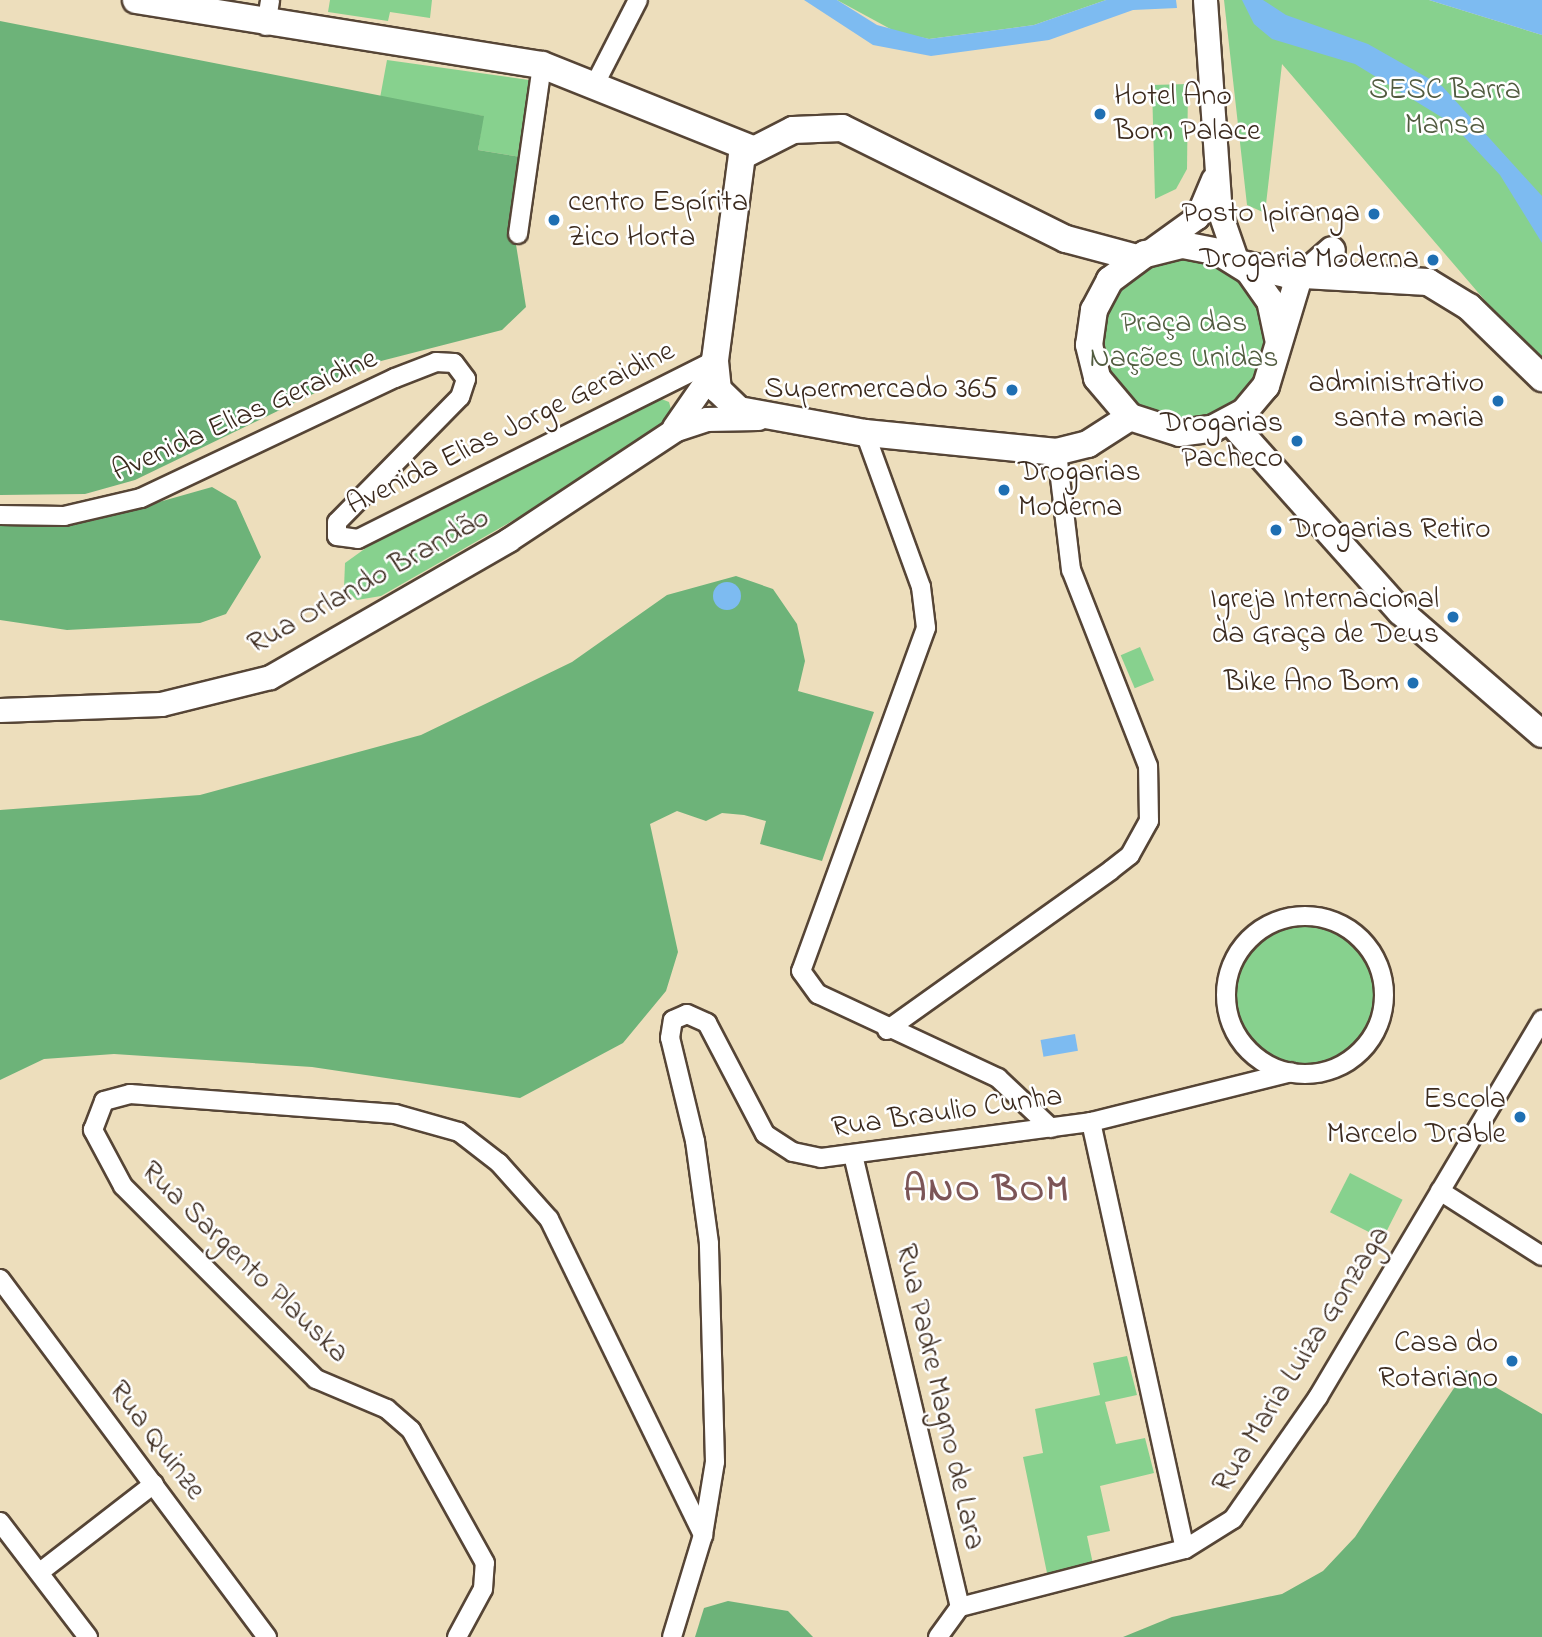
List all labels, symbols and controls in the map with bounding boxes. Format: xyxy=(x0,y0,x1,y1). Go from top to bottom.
park label: SESC Barra Mansa xyxy=(1369,73,1521,144)
place label: Hotel Ano Bom Palace xyxy=(1114,79,1260,150)
marker: Hotel Ano Bom Palace xyxy=(1092,106,1108,122)
place label: centro Espírita Zico Horta xyxy=(568,185,748,256)
place label: Posto Ipiranga xyxy=(1182,196,1360,232)
marker: Posto Ipiranga xyxy=(1366,206,1382,222)
marker: centro Espírita Zico Horta xyxy=(546,212,562,228)
place label: Drogaria Moderna xyxy=(1200,242,1419,278)
marker: Drogaria Moderna xyxy=(1425,252,1441,268)
park label: Praça das Nações Unidas xyxy=(1089,306,1279,376)
street label: Avenida Elias Jorge Geraidine xyxy=(341,334,681,524)
street label: Avenida Elias Geraidine xyxy=(107,341,383,491)
place label: administrativo santa maria xyxy=(1309,366,1484,436)
place label: Supermercado 365 xyxy=(764,372,998,408)
marker: Supermercado 365 xyxy=(1004,382,1020,398)
marker: administrativo santa maria xyxy=(1490,393,1506,409)
place label: Drogarias Pacheco xyxy=(1160,406,1283,476)
marker: Drogarias Pacheco xyxy=(1289,433,1305,449)
place label: Drogarias Moderna xyxy=(1018,455,1141,526)
marker: Drogarias Moderna xyxy=(996,482,1012,498)
street label: Rua Orlando Brandão xyxy=(242,501,496,663)
place label: Drogarias Retiro xyxy=(1290,512,1491,548)
marker: Drogarias Retiro xyxy=(1268,522,1284,538)
place label: Igreja Internacional da Graça de Deus xyxy=(1210,582,1439,652)
marker: Igreja Internacional da Graça de Deus xyxy=(1445,609,1461,625)
place label: Bike Ano Bom xyxy=(1224,665,1399,701)
marker: Bike Ano Bom xyxy=(1405,675,1421,691)
street label: Rua Braulio Cunha xyxy=(829,1079,1065,1147)
place label: Escola Marcelo Drable xyxy=(1326,1082,1506,1152)
marker: Escola Marcelo Drable xyxy=(1512,1109,1528,1125)
street label: Rua Sargento Plauska xyxy=(132,1154,356,1372)
district label: ANO BOM xyxy=(904,1169,1070,1213)
street label: Rua Maria Luiza Gonzaga xyxy=(1205,1220,1399,1500)
street label: Rua Padre Magno de Lara xyxy=(886,1241,992,1553)
place label: Casa do Rotariano xyxy=(1378,1326,1498,1396)
marker: Casa do Rotariano xyxy=(1504,1353,1520,1369)
street label: Rua Quinze xyxy=(100,1374,212,1508)

